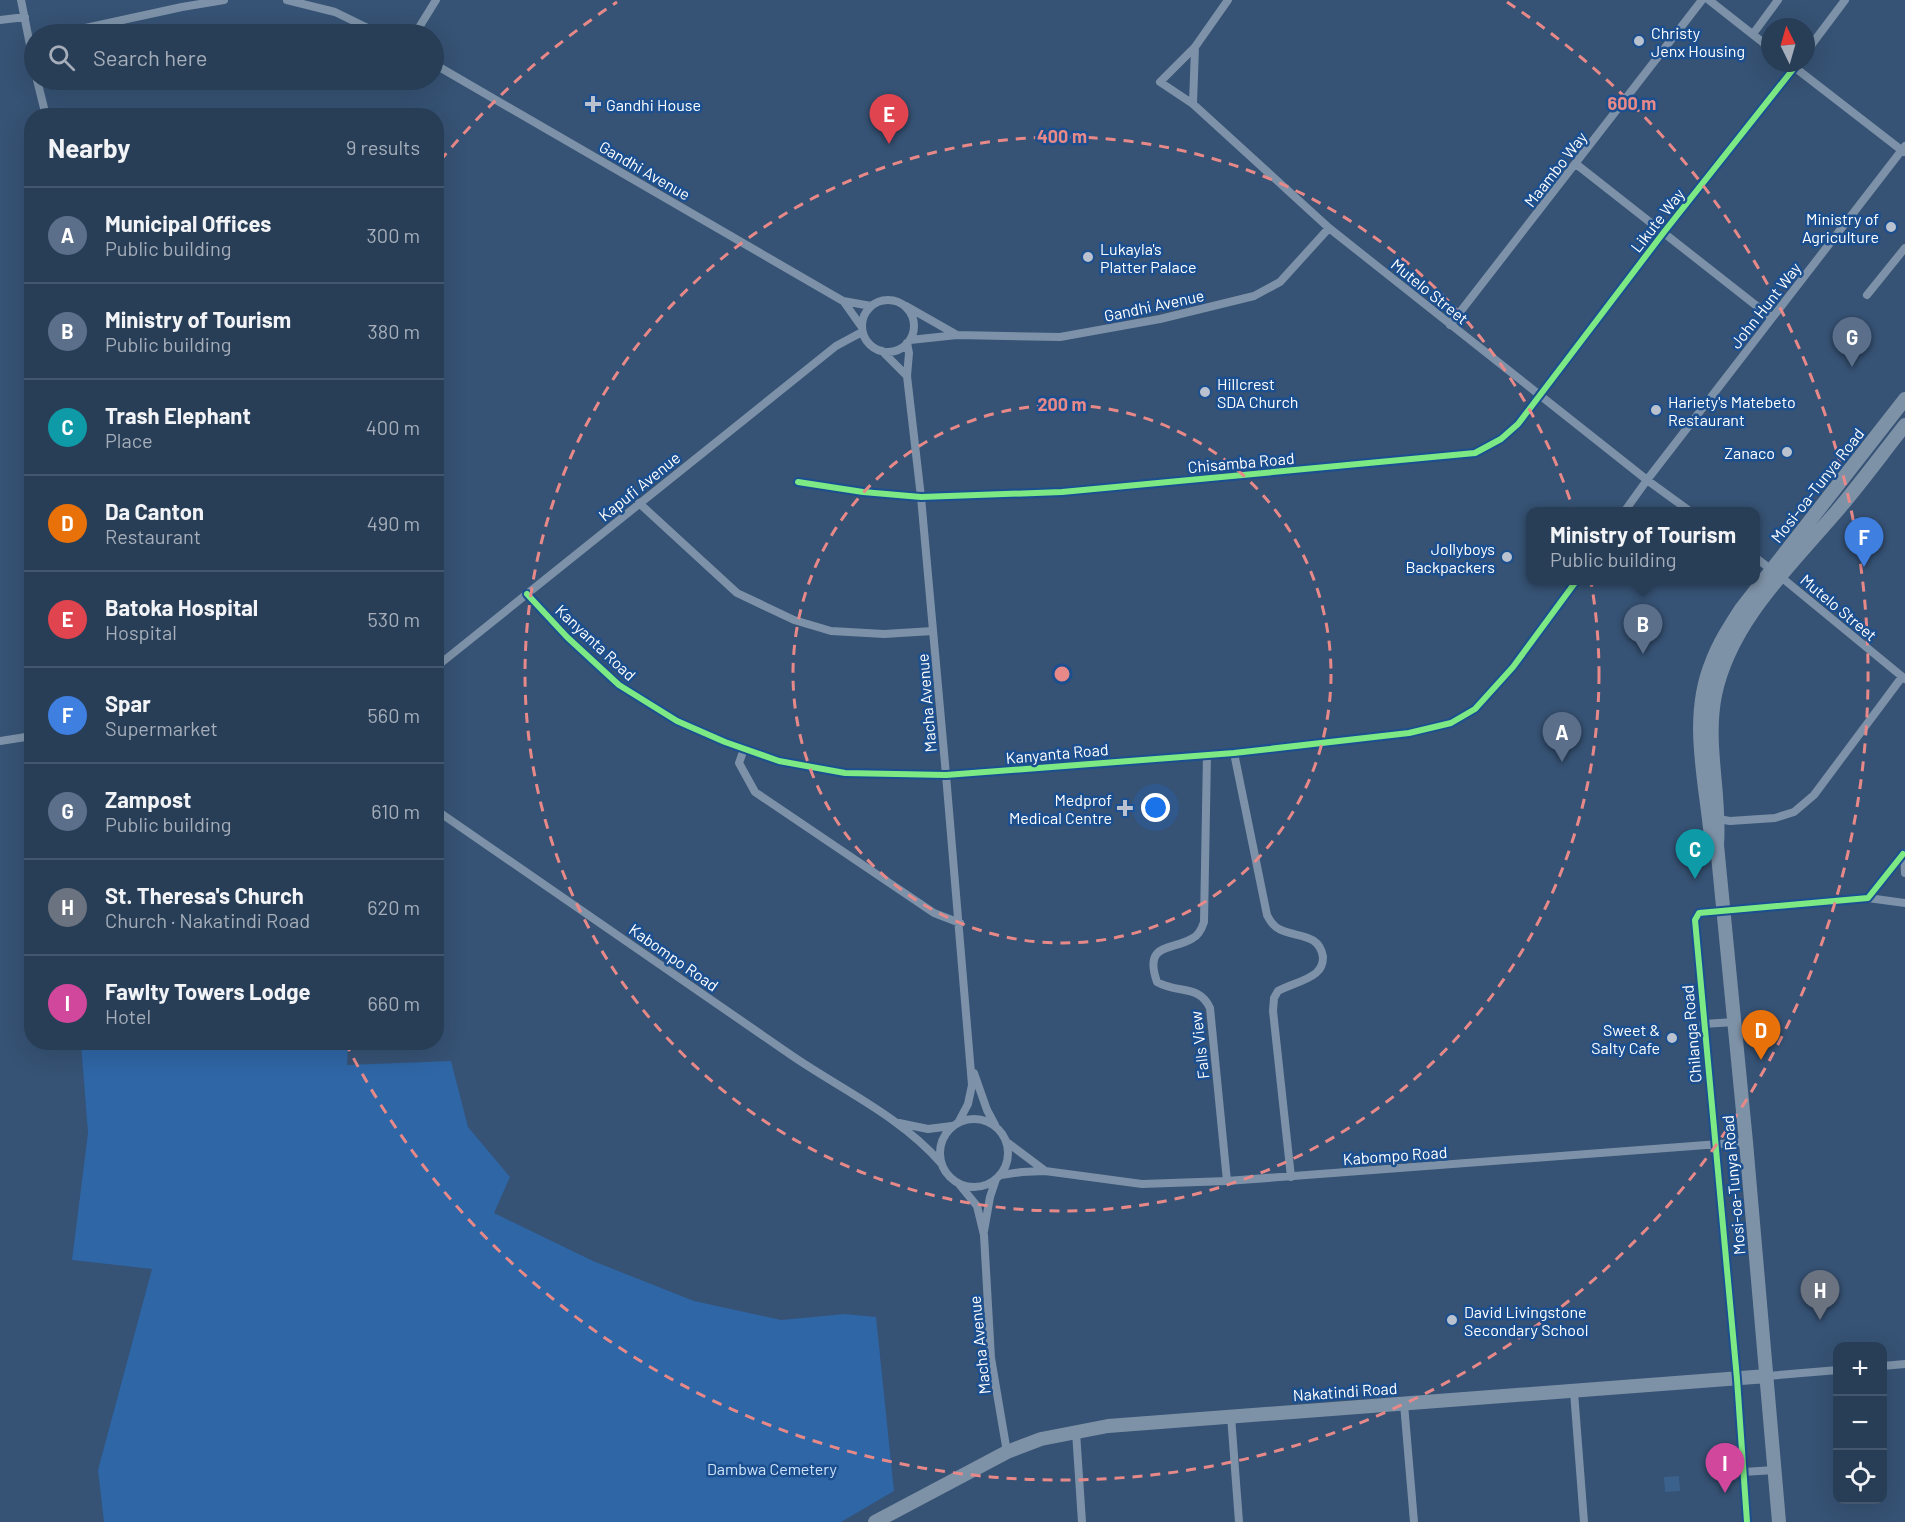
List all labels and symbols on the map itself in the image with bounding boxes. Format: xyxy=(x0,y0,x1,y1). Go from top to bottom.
north arrow xyxy=(1761,18,1815,72)
place label: Christy Jenx Housing xyxy=(1651,23,1745,60)
marker: Christy Jenx Housing xyxy=(1632,34,1646,48)
text: 600 m xyxy=(1608,92,1656,114)
pin: E xyxy=(870,94,908,144)
marker: Gandhi House xyxy=(584,95,602,113)
place label: Gandhi House xyxy=(606,95,701,114)
text: 400 m xyxy=(1037,125,1087,147)
street label: Maambo Way xyxy=(1520,127,1591,210)
street label: Gandhi Avenue xyxy=(596,136,694,204)
street label: Likute Way xyxy=(1626,184,1688,256)
place label: Ministry of Agriculture xyxy=(1802,209,1879,246)
marker: Ministry of Agriculture xyxy=(1884,220,1898,234)
place label: Lukayla's Platter Palace xyxy=(1100,239,1196,276)
marker: Lukayla's Platter Palace xyxy=(1081,250,1095,264)
street label: Mutelo Street xyxy=(1388,254,1472,328)
street label: John Hunt Way xyxy=(1726,258,1805,352)
street label: Gandhi Avenue xyxy=(1102,285,1206,325)
pin: G xyxy=(1832,318,1872,367)
place label: Hillcrest SDA Church xyxy=(1217,374,1298,411)
marker: Hillcrest SDA Church xyxy=(1198,385,1212,399)
place label: Hariety's Matebeto Restaurant xyxy=(1668,392,1796,429)
text: 200 m xyxy=(1037,393,1087,415)
marker: Hariety's Matebeto Restaurant xyxy=(1649,403,1663,417)
street label: Mosi-oa-Tunya Road xyxy=(1766,424,1868,546)
place label: Zanaco xyxy=(1724,443,1775,462)
marker: Zanaco xyxy=(1780,445,1794,459)
street label: Kapufi Avenue xyxy=(594,447,684,525)
street label: Chisamba Road xyxy=(1187,448,1295,476)
pin: F xyxy=(1844,518,1884,567)
place label: Jollyboys Backpackers xyxy=(1406,539,1495,576)
marker: Jollyboys Backpackers xyxy=(1500,550,1514,564)
street label: Mutelo Street xyxy=(1797,570,1881,644)
street label: Kanyanta Road xyxy=(552,600,640,684)
pin: B xyxy=(1624,604,1662,654)
street label: Macha Avenue xyxy=(912,653,940,753)
centre of rings xyxy=(1052,664,1072,684)
pin: A xyxy=(1542,712,1582,762)
street label: Kanyanta Road xyxy=(1005,739,1109,767)
place label: Medprof Medical Centre xyxy=(1009,790,1112,827)
your location xyxy=(1141,793,1170,822)
marker: Medprof Medical Centre xyxy=(1116,799,1134,817)
pin: C xyxy=(1676,830,1714,879)
street label: Kabompo Road xyxy=(626,919,722,995)
street label: Chilanga Road xyxy=(1677,984,1705,1084)
street label: Falls View xyxy=(1185,1009,1213,1080)
pin: D xyxy=(1742,1010,1780,1060)
place label: Sweet & Salty Cafe xyxy=(1591,1020,1660,1057)
marker: Sweet & Salty Cafe xyxy=(1665,1031,1679,1045)
street label: Mosi-oa-Tunya Road xyxy=(1717,1114,1749,1256)
street label: Kabompo Road xyxy=(1342,1142,1448,1168)
pin: H xyxy=(1800,1270,1840,1320)
street label: Macha Avenue xyxy=(964,1295,994,1395)
place label: David Livingstone Secondary School xyxy=(1464,1302,1588,1339)
marker: David Livingstone Secondary School xyxy=(1445,1313,1459,1327)
street label: Nakatindi Road xyxy=(1292,1378,1398,1404)
pin: I xyxy=(1706,1444,1744,1493)
park label: Dambwa Cemetery xyxy=(707,1459,838,1478)

